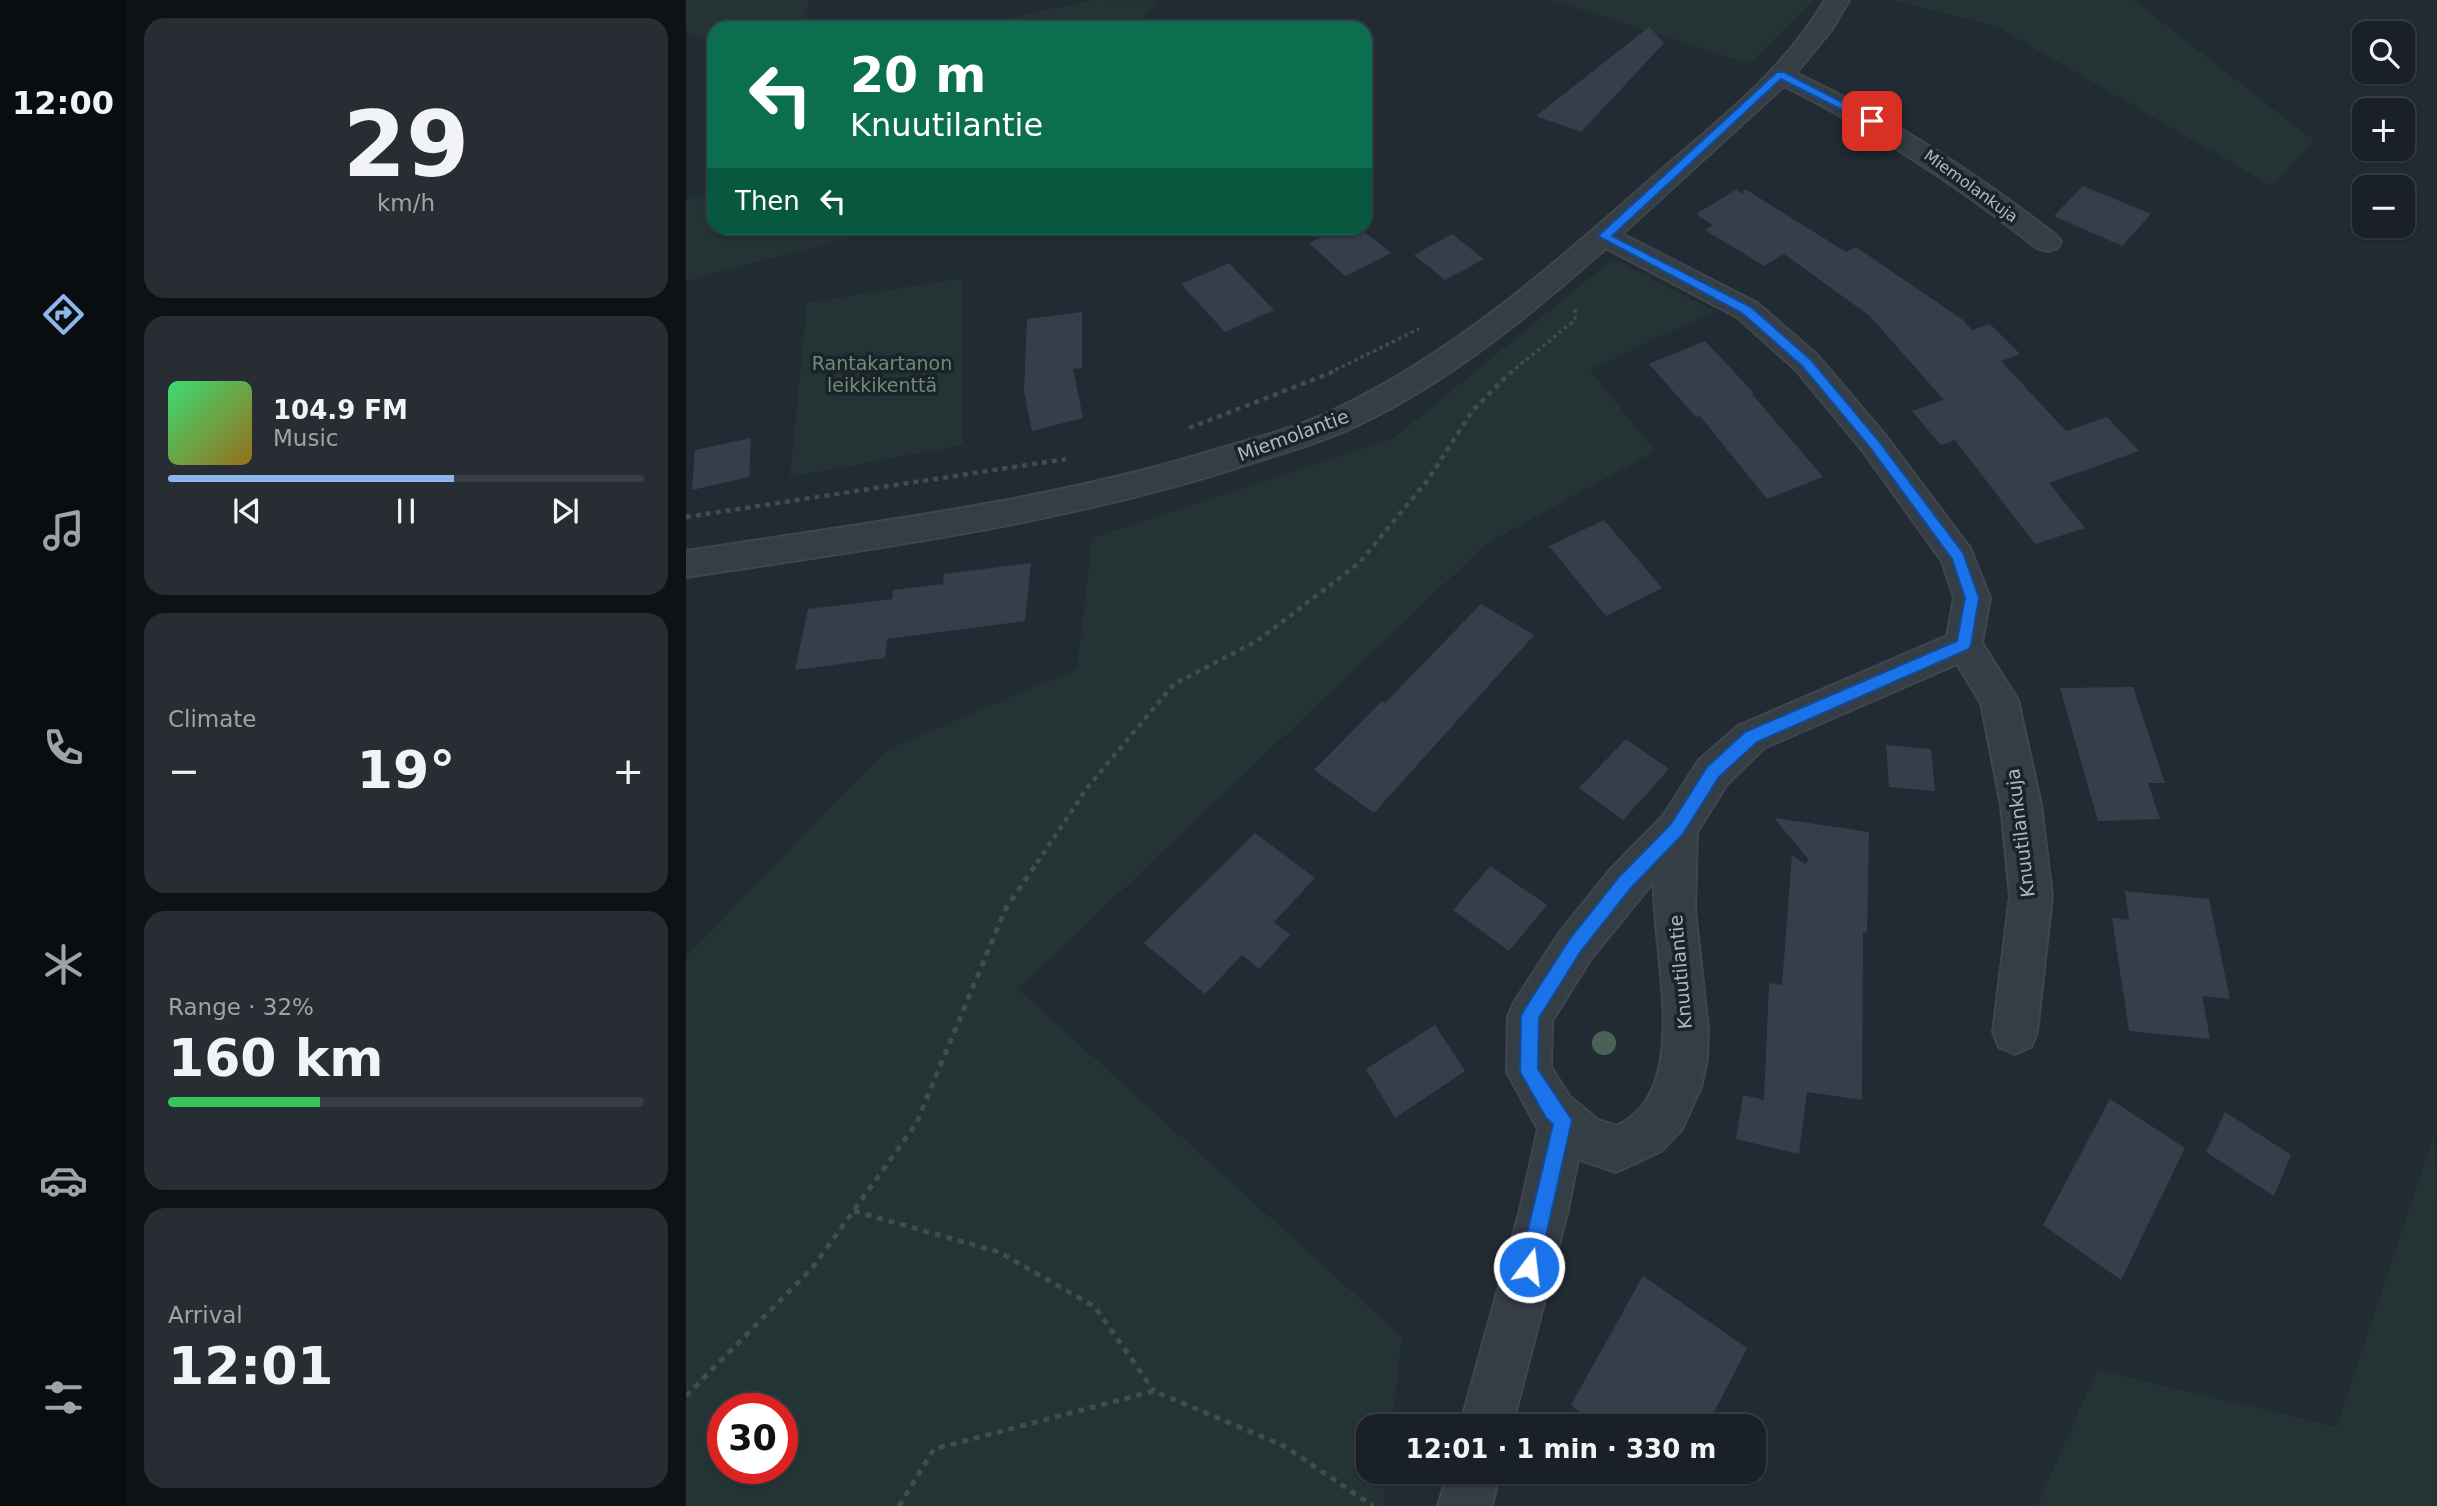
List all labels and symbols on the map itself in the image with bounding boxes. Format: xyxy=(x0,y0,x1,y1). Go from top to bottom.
pin xyxy=(1842,91,1902,151)
street label: Miemolankuja xyxy=(1921,146,2021,226)
park label: Rantakartanon leikkikenttä xyxy=(812,352,952,396)
street label: Miemolantie xyxy=(1234,405,1352,465)
street label: Knuutilankuja xyxy=(2001,767,2039,899)
street label: Knuutilantie xyxy=(1664,914,1696,1030)
position arrow xyxy=(1492,1230,1566,1304)
speed limit sign: 30 xyxy=(707,1393,798,1484)

